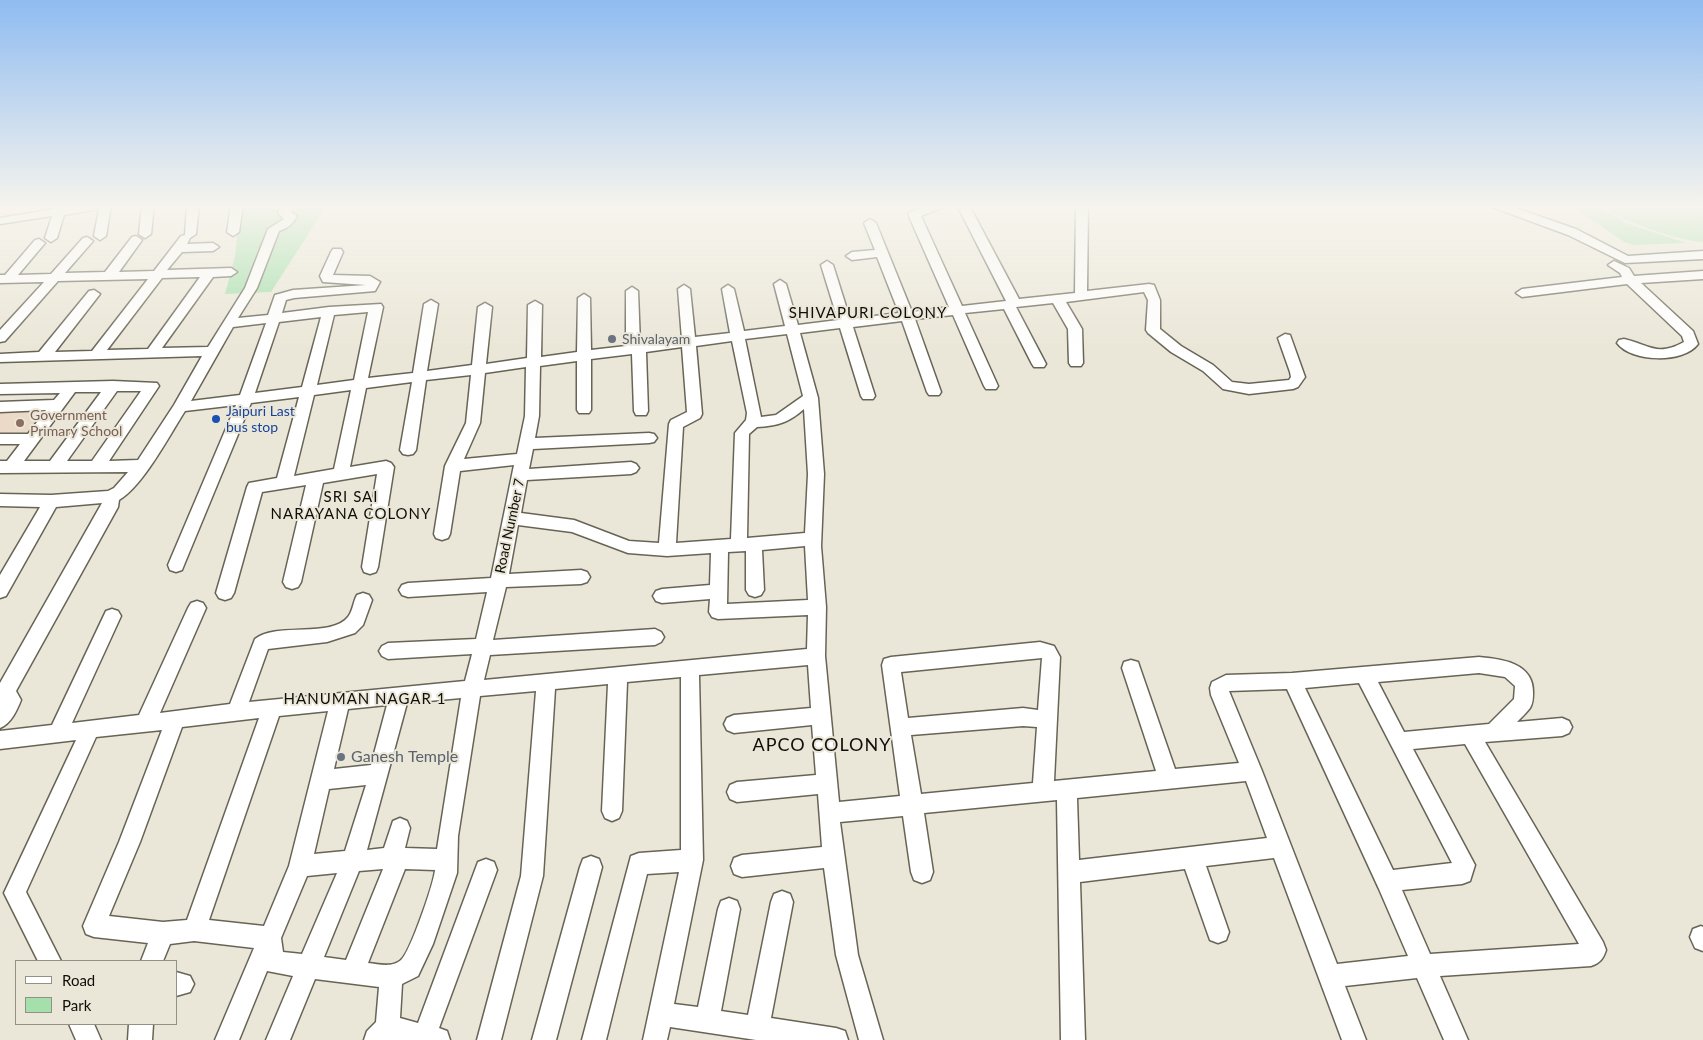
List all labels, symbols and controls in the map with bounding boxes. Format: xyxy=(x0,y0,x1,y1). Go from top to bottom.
district label: SHIVAPURI COLONY xyxy=(787,304,949,322)
place label: Shivalayam xyxy=(622,331,690,347)
marker: Shivalayam xyxy=(606,333,618,345)
place label: Jaipuri Last bus stop xyxy=(226,403,295,436)
place label: Government Primary School xyxy=(30,407,122,440)
marker: Jaipuri Last bus stop xyxy=(210,413,222,425)
marker: Government Primary School xyxy=(14,417,26,429)
street label: Road Number 7 xyxy=(492,477,528,575)
district label: SRI SAI NARAYANA COLONY xyxy=(269,488,433,523)
district label: HANUMAN NAGAR 1 xyxy=(282,690,448,708)
district label: APCO COLONY xyxy=(751,734,893,756)
place label: Ganesh Temple xyxy=(351,747,458,767)
marker: Ganesh Temple xyxy=(335,751,347,763)
legend xyxy=(15,960,178,1025)
text: Road xyxy=(62,971,95,989)
text: Park xyxy=(62,996,91,1014)

